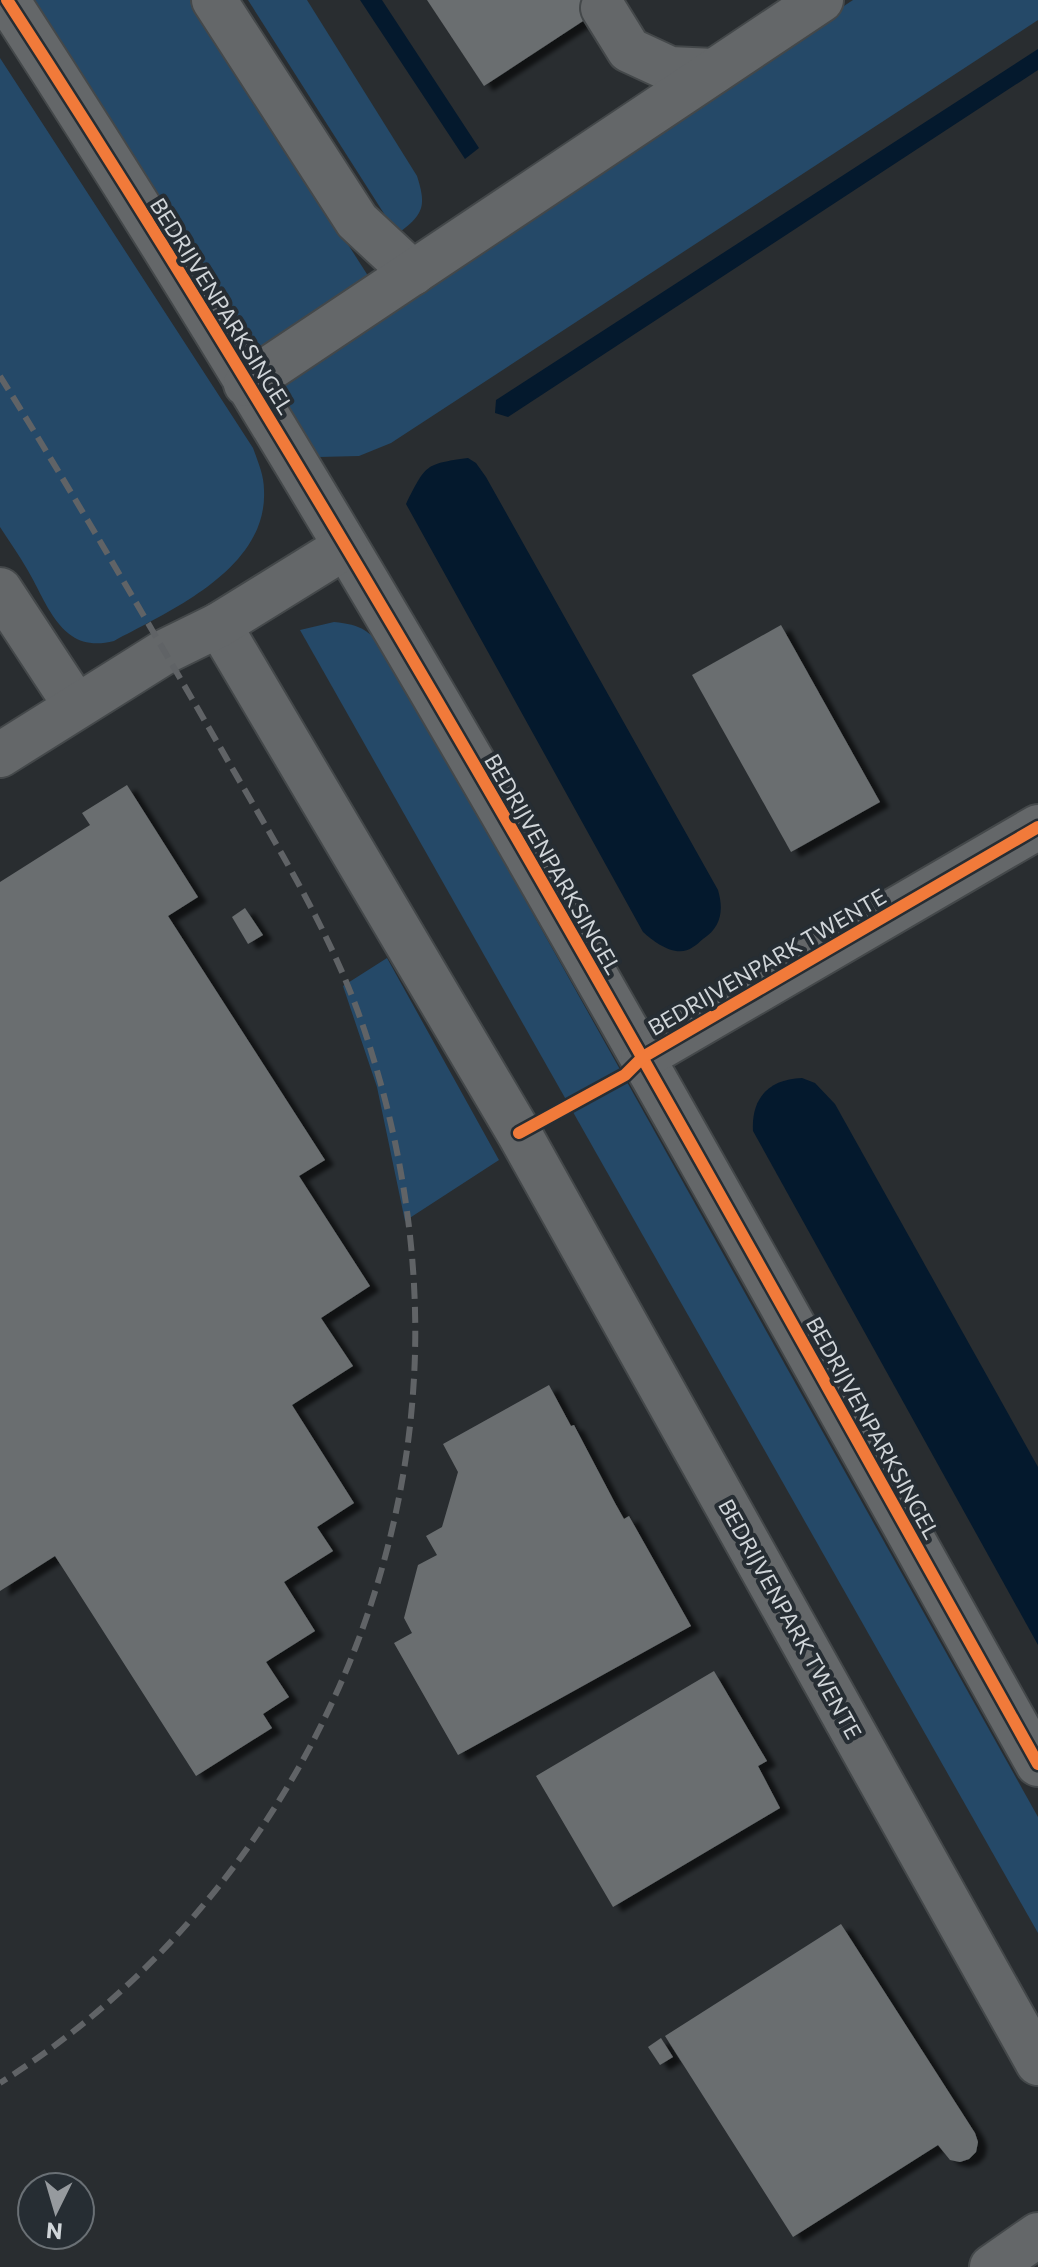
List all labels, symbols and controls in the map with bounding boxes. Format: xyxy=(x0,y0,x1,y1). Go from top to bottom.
street label: BEDRIJVENPARKSINGEL xyxy=(145,192,300,419)
street label: BEDRIJVENPARKSINGEL xyxy=(479,749,628,979)
street label: BEDRIJVENPARK TWENTE xyxy=(643,882,891,1041)
street label: BEDRIJVENPARKSINGEL xyxy=(801,1312,946,1544)
street label: BEDRIJVENPARK TWENTE xyxy=(713,1494,868,1744)
north arrow xyxy=(16,2171,96,2251)
text: N xyxy=(45,2217,64,2246)

